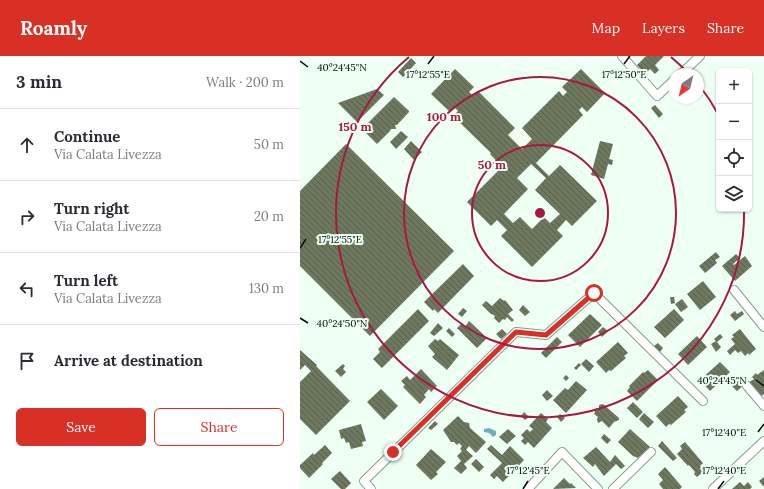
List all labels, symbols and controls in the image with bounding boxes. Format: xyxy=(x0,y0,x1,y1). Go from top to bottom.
text: Roamly xyxy=(20,16,87,40)
text: Map xyxy=(592,19,620,37)
text: Layers xyxy=(642,19,685,37)
text: Share xyxy=(707,19,744,37)
text: 40°24'45"N xyxy=(317,61,367,74)
text: 17°12'55"E xyxy=(406,68,450,81)
text: 17°12'50"E xyxy=(602,68,646,81)
north arrow xyxy=(668,68,704,104)
map controls xyxy=(716,68,752,212)
button: + xyxy=(716,68,752,104)
text: 3 min xyxy=(16,71,62,93)
text: Walk · 200 m xyxy=(206,74,284,91)
button: − xyxy=(716,104,752,140)
text: 100 m xyxy=(427,109,461,124)
text: 150 m xyxy=(338,119,372,134)
text: Continue xyxy=(54,127,120,146)
icon: ahead xyxy=(16,134,38,156)
text: 50 m xyxy=(254,136,284,153)
button: locate xyxy=(716,140,752,176)
text: Via Calata Livezza xyxy=(54,146,162,163)
text: 50 m xyxy=(478,157,506,172)
button: layers xyxy=(716,176,752,212)
text: Turn right xyxy=(54,199,130,218)
icon: right xyxy=(16,206,38,228)
centre of rings xyxy=(533,206,547,220)
text: 20 m xyxy=(254,208,284,225)
text: Via Calata Livezza xyxy=(54,218,162,235)
text: 17°12'55"E xyxy=(318,233,362,246)
text: Turn left xyxy=(54,271,118,290)
icon: left xyxy=(16,278,38,300)
text: 130 m xyxy=(249,280,284,297)
route start xyxy=(585,284,603,302)
text: Via Calata Livezza xyxy=(54,290,162,307)
text: 40°24'50"N xyxy=(317,317,368,330)
icon: arrive xyxy=(16,350,38,372)
text: Arrive at destination xyxy=(54,351,203,370)
text: 40°24'45"N xyxy=(697,374,747,387)
button: Save xyxy=(16,408,146,446)
button: Share xyxy=(154,408,284,446)
text: 17°12'40"E xyxy=(702,426,746,439)
route end xyxy=(384,443,402,461)
text: 17°12'45"E xyxy=(506,464,550,477)
text: 17°12'40"E xyxy=(702,464,746,477)

